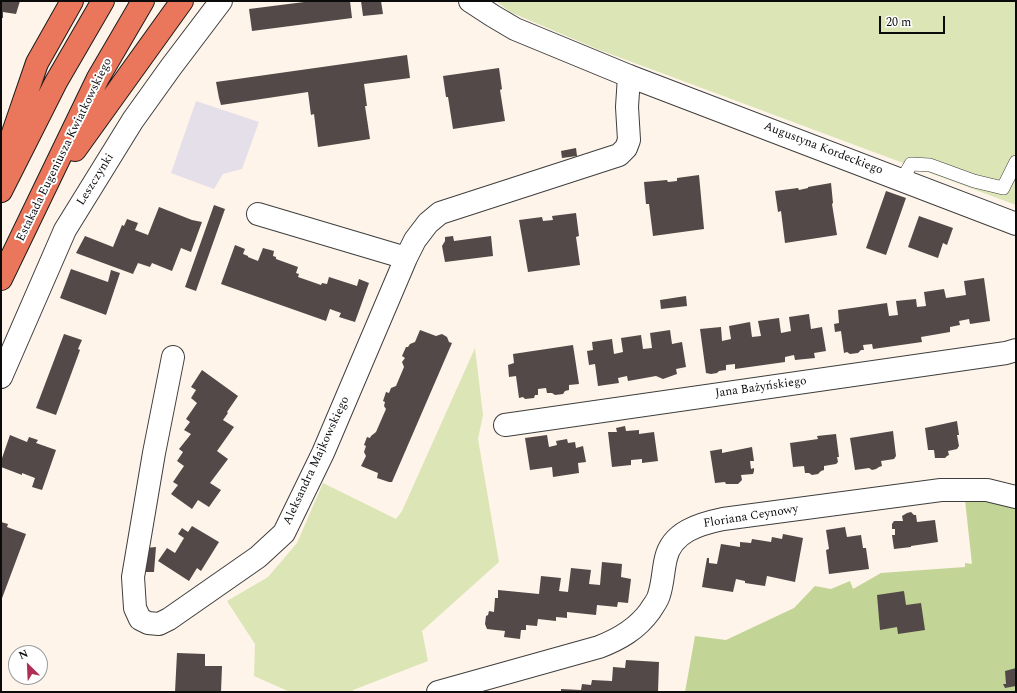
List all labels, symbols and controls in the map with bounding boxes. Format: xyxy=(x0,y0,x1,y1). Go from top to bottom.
scale bar xyxy=(881,8,947,34)
text: 20 m xyxy=(886,13,911,32)
street label: Estakada Eugeniusza Kwiatkowskiego xyxy=(14,56,116,244)
street label: Augustyna Kordeckiego xyxy=(761,120,885,178)
street label: Leszczynki xyxy=(74,151,118,209)
street label: Jana Bażyńskiego xyxy=(714,374,808,402)
street label: Aleksandra Majkowskiego xyxy=(281,394,353,528)
street label: Floriana Ceynowy xyxy=(703,502,799,532)
north arrow xyxy=(8,645,48,685)
text: N xyxy=(16,645,31,664)

